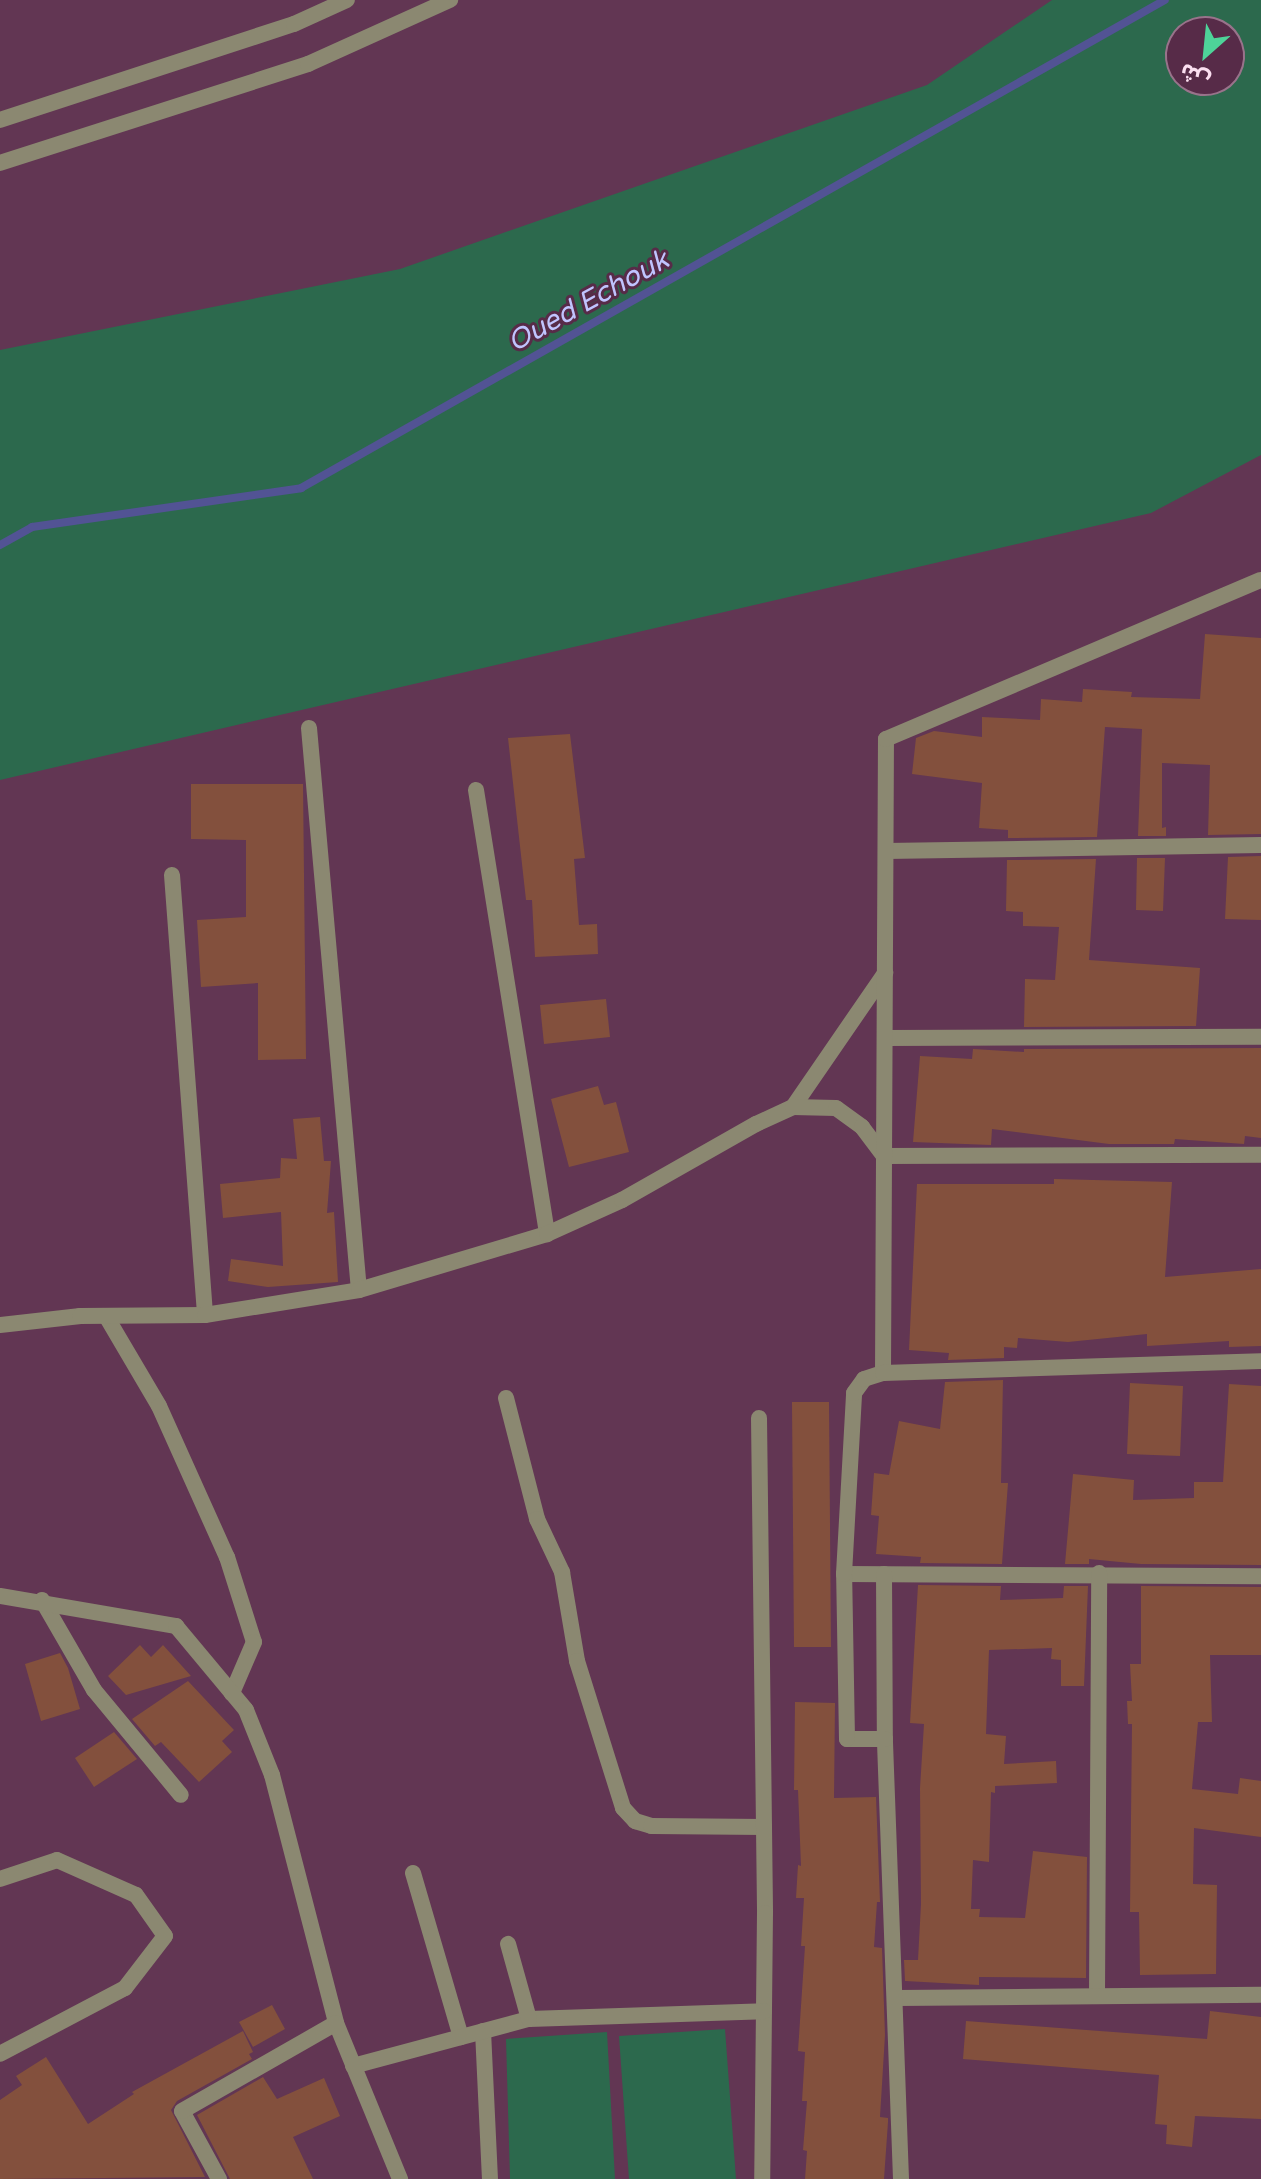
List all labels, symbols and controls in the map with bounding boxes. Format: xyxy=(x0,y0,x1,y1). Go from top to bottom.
north arrow xyxy=(1165,16,1245,96)
text: ش xyxy=(1176,57,1214,94)
water label: Oued Echouk xyxy=(502,243,674,359)

